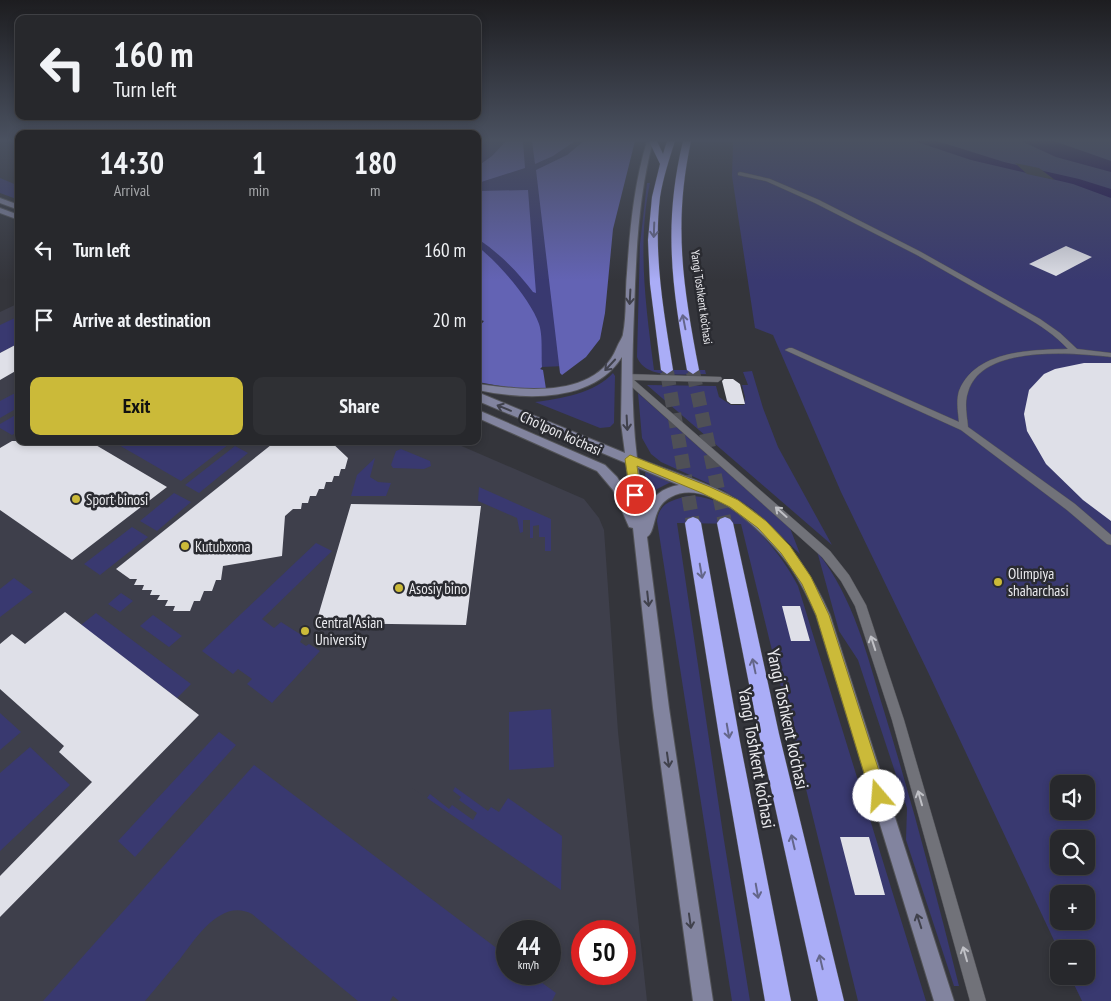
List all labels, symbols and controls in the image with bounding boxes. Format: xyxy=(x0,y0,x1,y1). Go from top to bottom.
text: 160 m xyxy=(113,31,194,77)
icon: left xyxy=(30,35,95,100)
text: Turn left xyxy=(113,75,177,103)
text: 14:30 xyxy=(99,143,164,182)
text: 1 xyxy=(252,143,266,182)
text: 180 xyxy=(354,143,397,182)
text: Arrival xyxy=(114,180,150,200)
text: min xyxy=(248,180,269,200)
text: m xyxy=(370,180,380,200)
one-way arrow xyxy=(649,221,659,237)
icon: left xyxy=(30,236,58,264)
text: Turn left xyxy=(73,238,130,262)
text: 160 m xyxy=(424,238,466,262)
street label: Yangi Toshkent ko‘chasi xyxy=(688,249,716,345)
one-way arrow xyxy=(625,289,635,305)
icon: arrive xyxy=(30,306,58,334)
text: Arrive at destination xyxy=(73,308,211,332)
text: 20 m xyxy=(433,308,466,332)
one-way arrow xyxy=(679,315,689,331)
one-way arrow xyxy=(604,359,616,372)
button: Exit xyxy=(30,377,243,435)
button: Share xyxy=(253,377,466,435)
one-way arrow xyxy=(497,403,512,412)
street label: Cho'lpon ko'chasi xyxy=(517,407,605,459)
one-way arrow xyxy=(623,414,632,430)
pin xyxy=(614,474,656,516)
icon: arrive xyxy=(621,481,649,509)
place label: Sport binosi xyxy=(86,490,148,509)
marker: Sport binosi xyxy=(70,493,82,505)
one-way arrow xyxy=(775,506,788,518)
place label: Kutubxona xyxy=(195,537,250,556)
marker: Kutubxona xyxy=(179,540,191,552)
one-way arrow xyxy=(696,563,706,579)
place label: Olimpiya shaharchasi xyxy=(1008,564,1069,600)
marker: Olimpiya shaharchasi xyxy=(992,576,1004,588)
place label: Asosiy bino xyxy=(409,579,467,598)
marker: Asosiy bino xyxy=(393,582,405,594)
one-way arrow xyxy=(643,590,653,606)
place label: Central Asian University xyxy=(315,613,383,649)
marker: Central Asian University xyxy=(299,625,311,637)
one-way arrow xyxy=(867,635,877,651)
street label: Yangi Toshkent ko'chasi xyxy=(762,647,814,791)
one-way arrow xyxy=(749,659,759,675)
street label: Yangi Toshkent ko‘chasi xyxy=(733,686,781,830)
one-way arrow xyxy=(723,723,733,739)
one-way arrow xyxy=(663,752,673,768)
position arrow xyxy=(852,769,904,821)
map controls xyxy=(1050,775,1095,985)
button: sound xyxy=(1050,775,1095,820)
one-way arrow xyxy=(915,790,925,806)
button: search xyxy=(1050,830,1095,875)
one-way arrow xyxy=(788,835,797,851)
one-way arrow xyxy=(753,883,763,899)
button: + xyxy=(1050,885,1095,930)
one-way arrow xyxy=(685,913,695,929)
one-way arrow xyxy=(913,914,923,930)
speed limit sign: 50 xyxy=(571,920,636,985)
text: 44 xyxy=(517,930,540,962)
button: − xyxy=(1050,940,1095,985)
one-way arrow xyxy=(960,946,970,962)
one-way arrow xyxy=(816,955,826,971)
text: km/h xyxy=(518,957,539,972)

